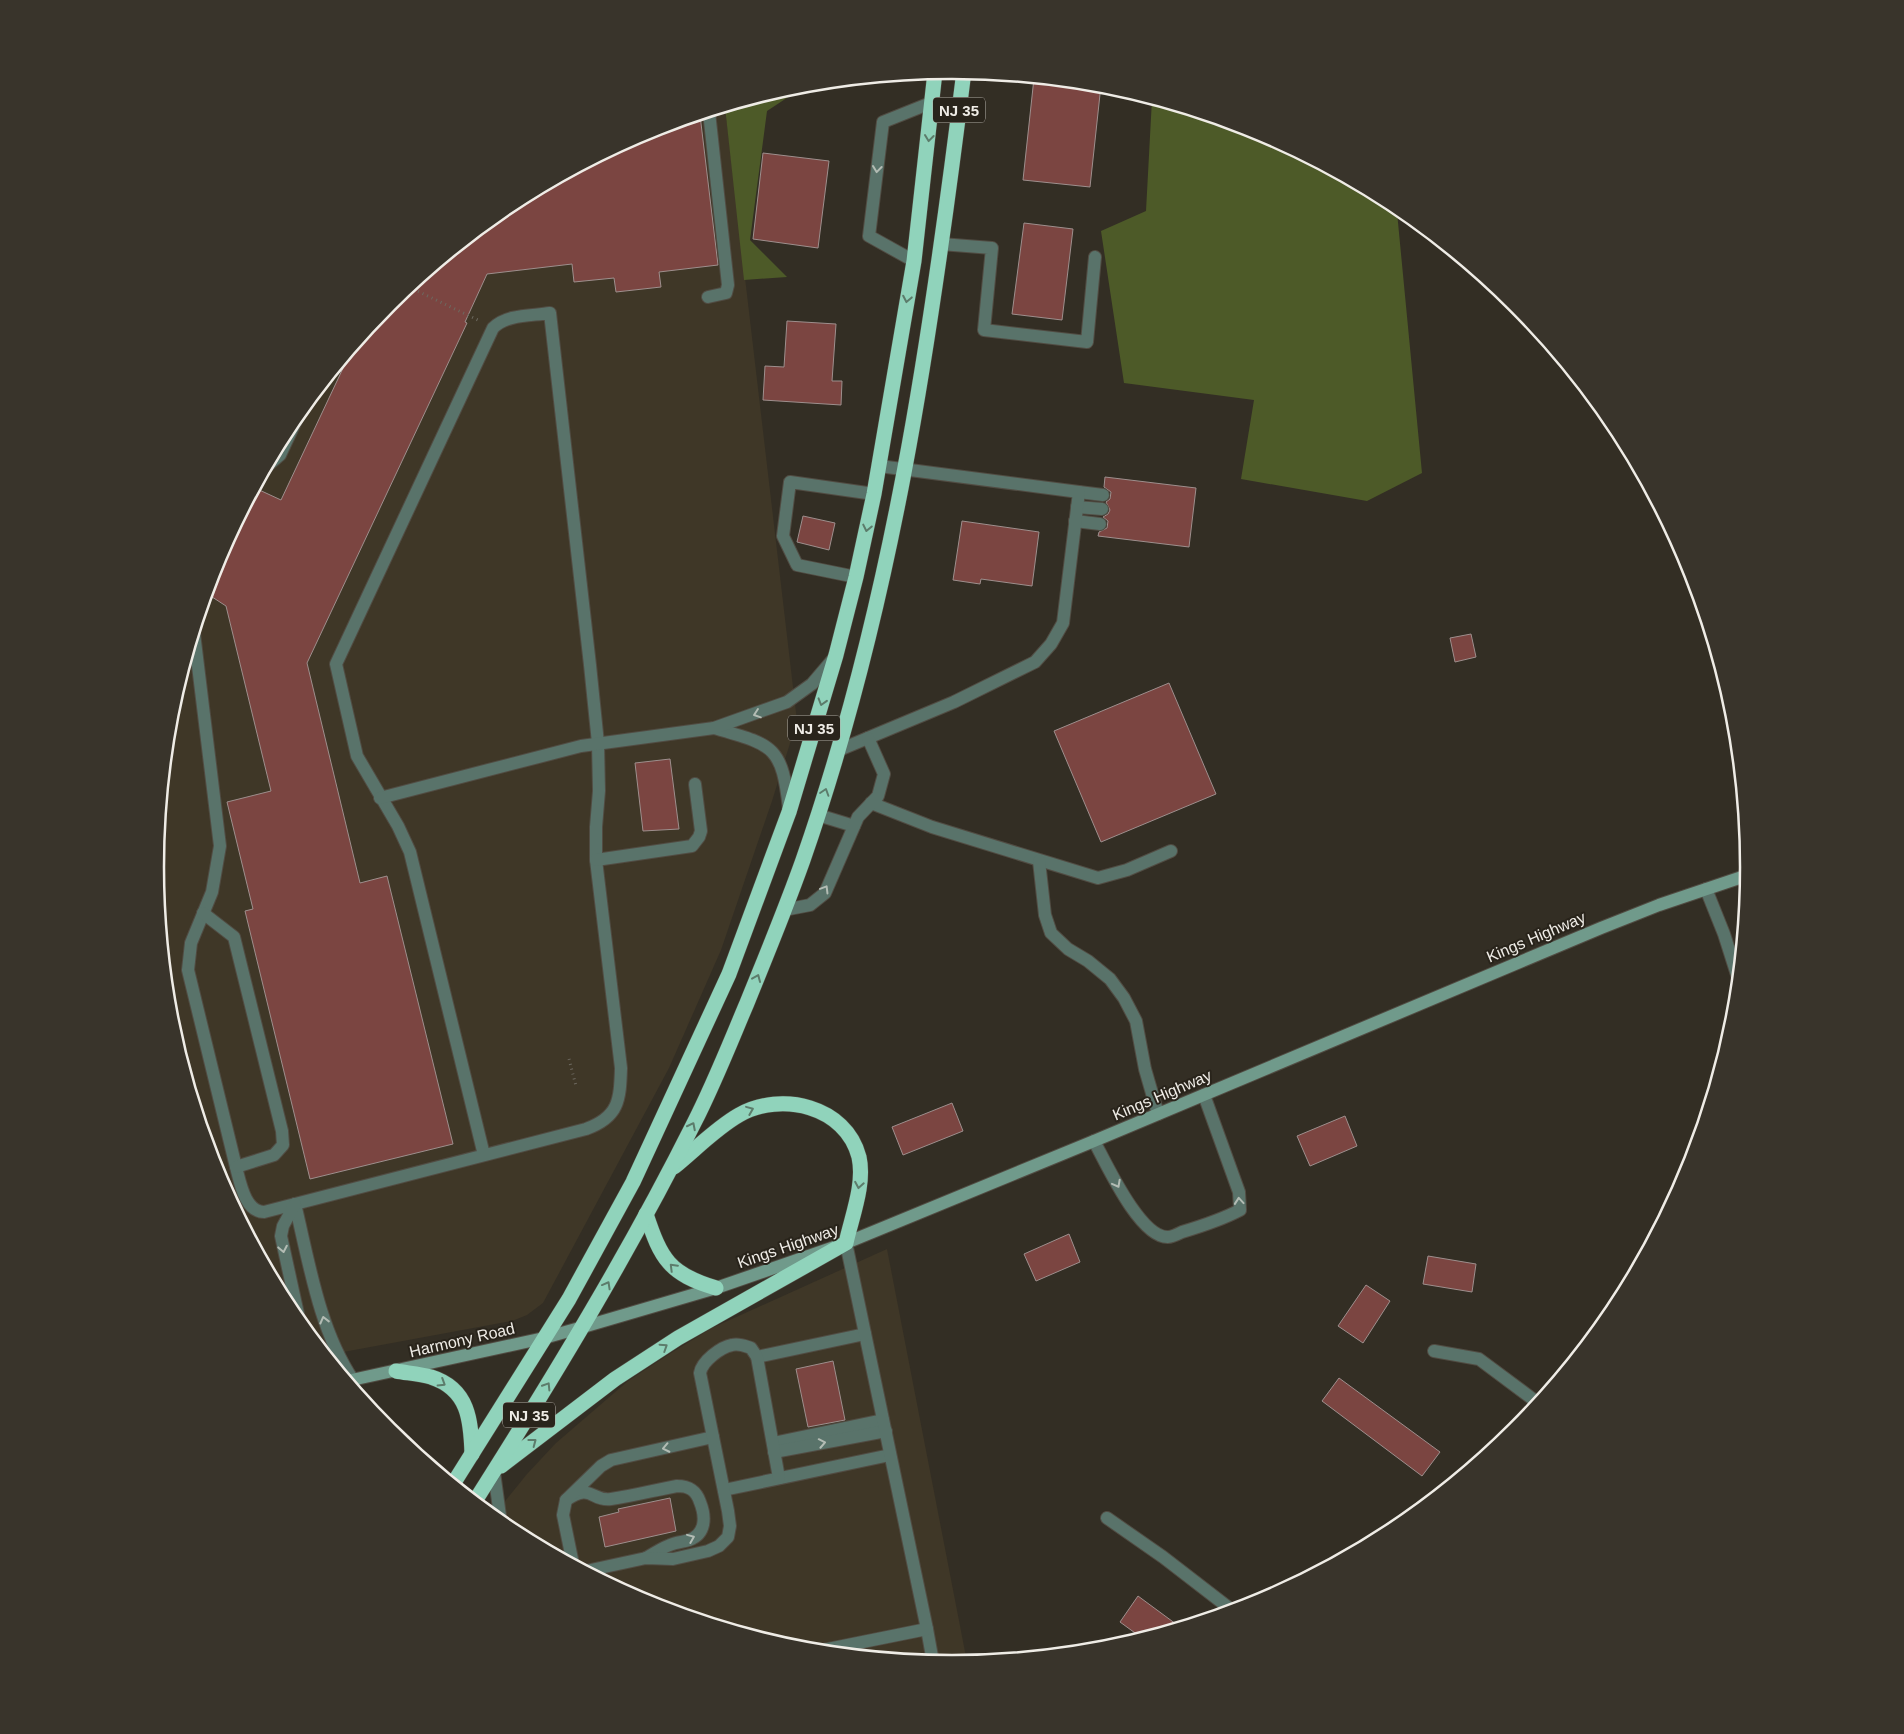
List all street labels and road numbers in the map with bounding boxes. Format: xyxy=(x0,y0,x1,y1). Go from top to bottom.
road number: NJ 35 xyxy=(933,98,985,122)
road number: NJ 35 xyxy=(788,716,840,740)
street label: Kings Highway xyxy=(1484,909,1588,965)
street label: Kings Highway xyxy=(1110,1067,1214,1123)
street label: Kings Highway xyxy=(735,1221,841,1271)
street label: Harmony Road xyxy=(408,1320,516,1360)
road number: NJ 35 xyxy=(503,1402,555,1428)

